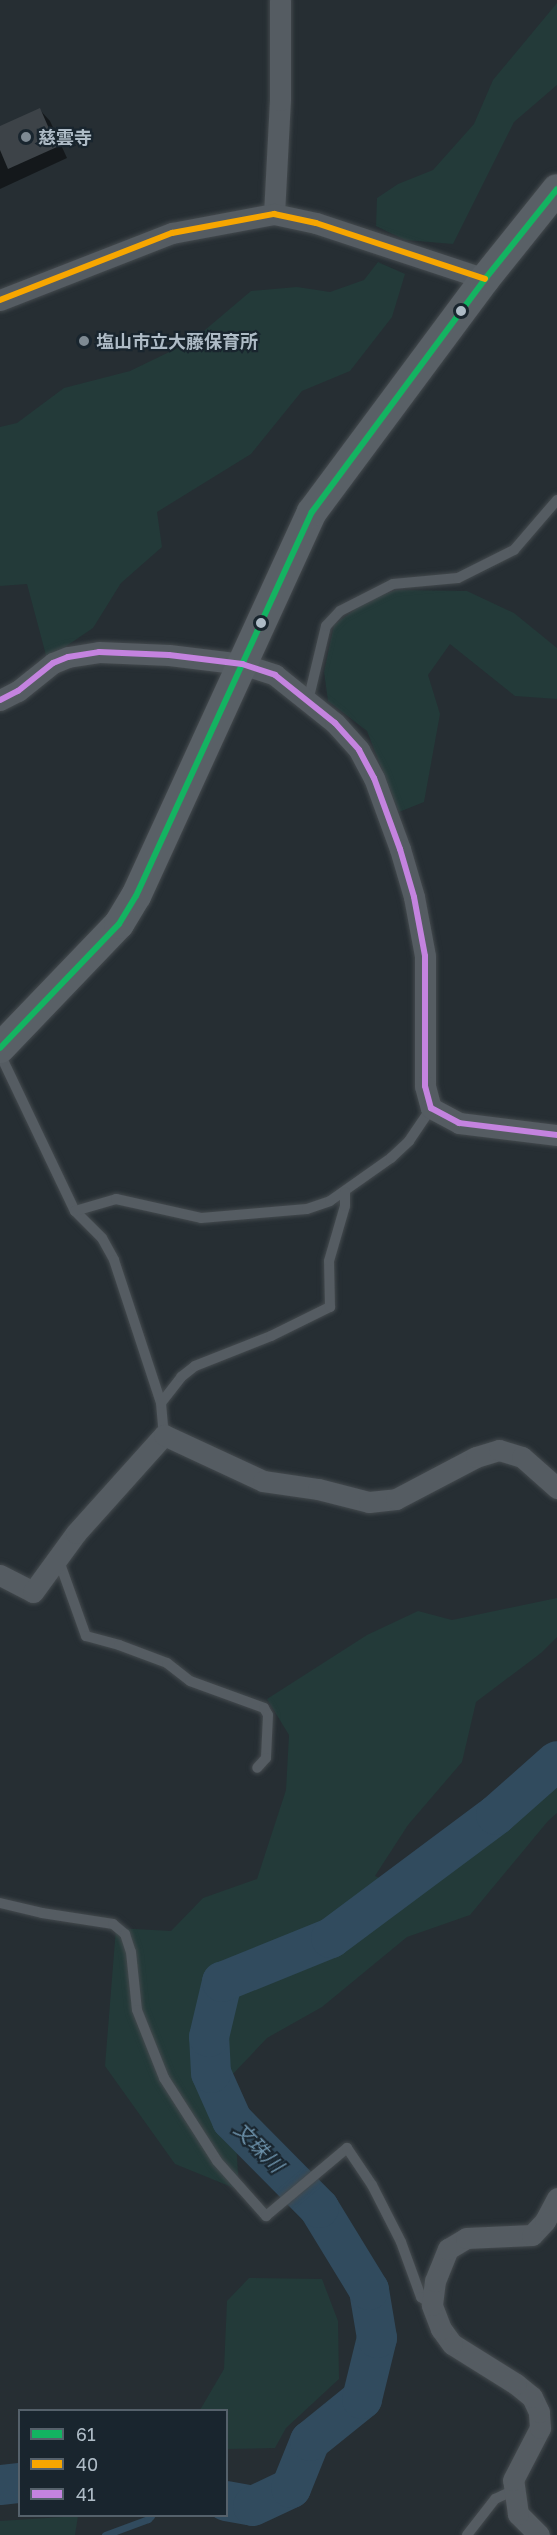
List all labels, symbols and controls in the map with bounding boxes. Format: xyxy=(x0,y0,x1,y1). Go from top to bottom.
place label: 慈雲寺 xyxy=(38,126,92,148)
marker: 慈雲寺 xyxy=(19,130,33,144)
unlabelled marker xyxy=(455,305,467,317)
place label: 塩山市立大藤保育所 xyxy=(96,330,258,352)
marker: 塩山市立大藤保育所 xyxy=(77,334,91,348)
unlabelled marker xyxy=(255,617,267,629)
water label: 文珠川 xyxy=(230,2117,288,2177)
legend xyxy=(18,2409,228,2517)
text: 61 xyxy=(76,2423,96,2445)
text: 40 xyxy=(76,2453,98,2475)
text: 41 xyxy=(76,2483,96,2505)

